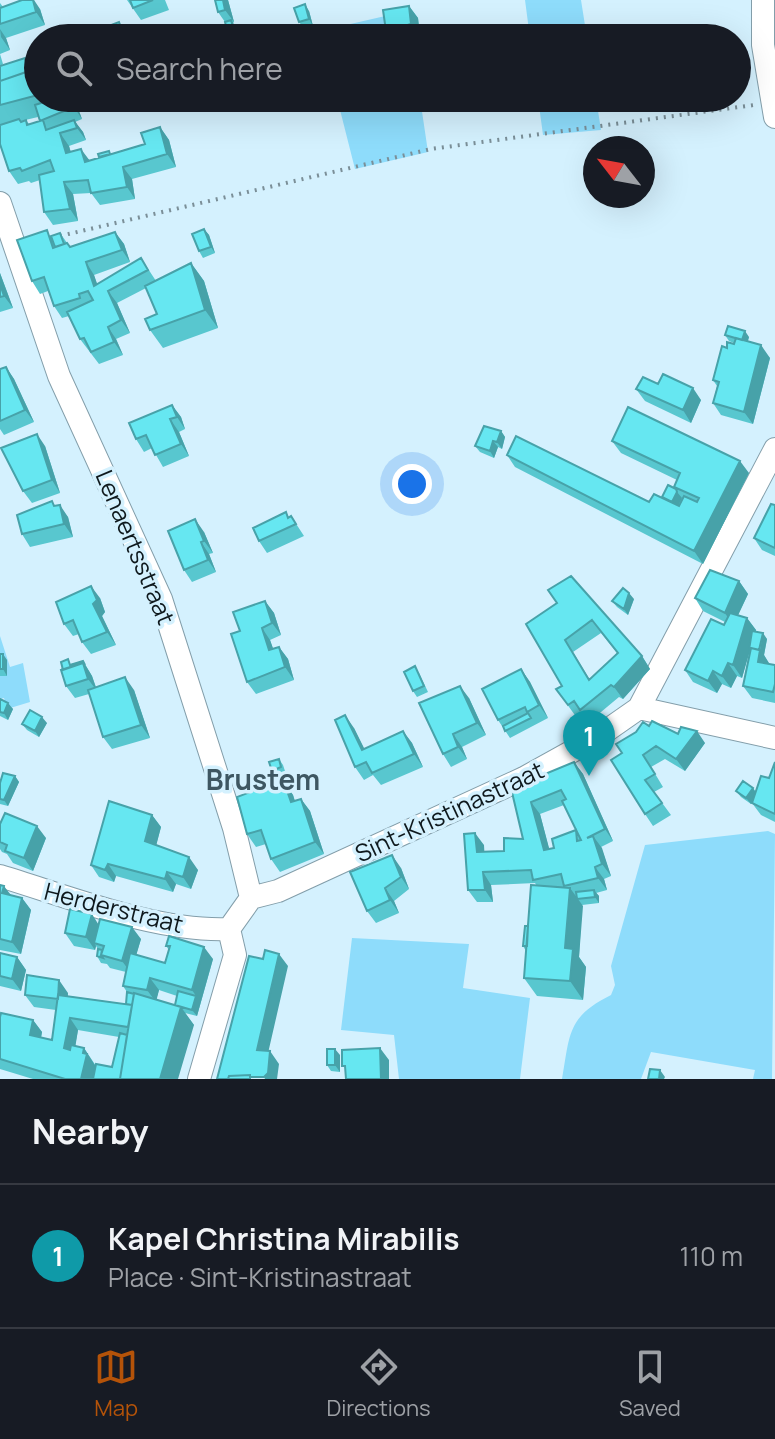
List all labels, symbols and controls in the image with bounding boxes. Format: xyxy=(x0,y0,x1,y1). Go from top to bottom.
search box xyxy=(24,24,751,112)
icon: search xyxy=(52,46,96,90)
text: Search here xyxy=(116,48,283,89)
north arrow xyxy=(583,136,655,208)
your location xyxy=(392,464,432,504)
street label: Lenaertsstraat xyxy=(89,465,183,629)
pin: 1 xyxy=(563,710,615,776)
street label: Sint-Kristinastraat xyxy=(349,753,549,869)
district label: Brustem xyxy=(206,760,320,798)
street label: Herderstraat xyxy=(41,874,187,940)
text: Nearby xyxy=(32,1108,148,1154)
text: Kapel Christina Mirabilis xyxy=(108,1218,460,1259)
text: 1 xyxy=(52,1238,64,1274)
text: 110 m xyxy=(680,1238,743,1274)
text: Place · Sint-Kristinastraat xyxy=(108,1259,412,1295)
tab: Map xyxy=(94,1345,138,1423)
tab: Directions xyxy=(326,1345,431,1423)
tab: Saved xyxy=(619,1345,681,1423)

